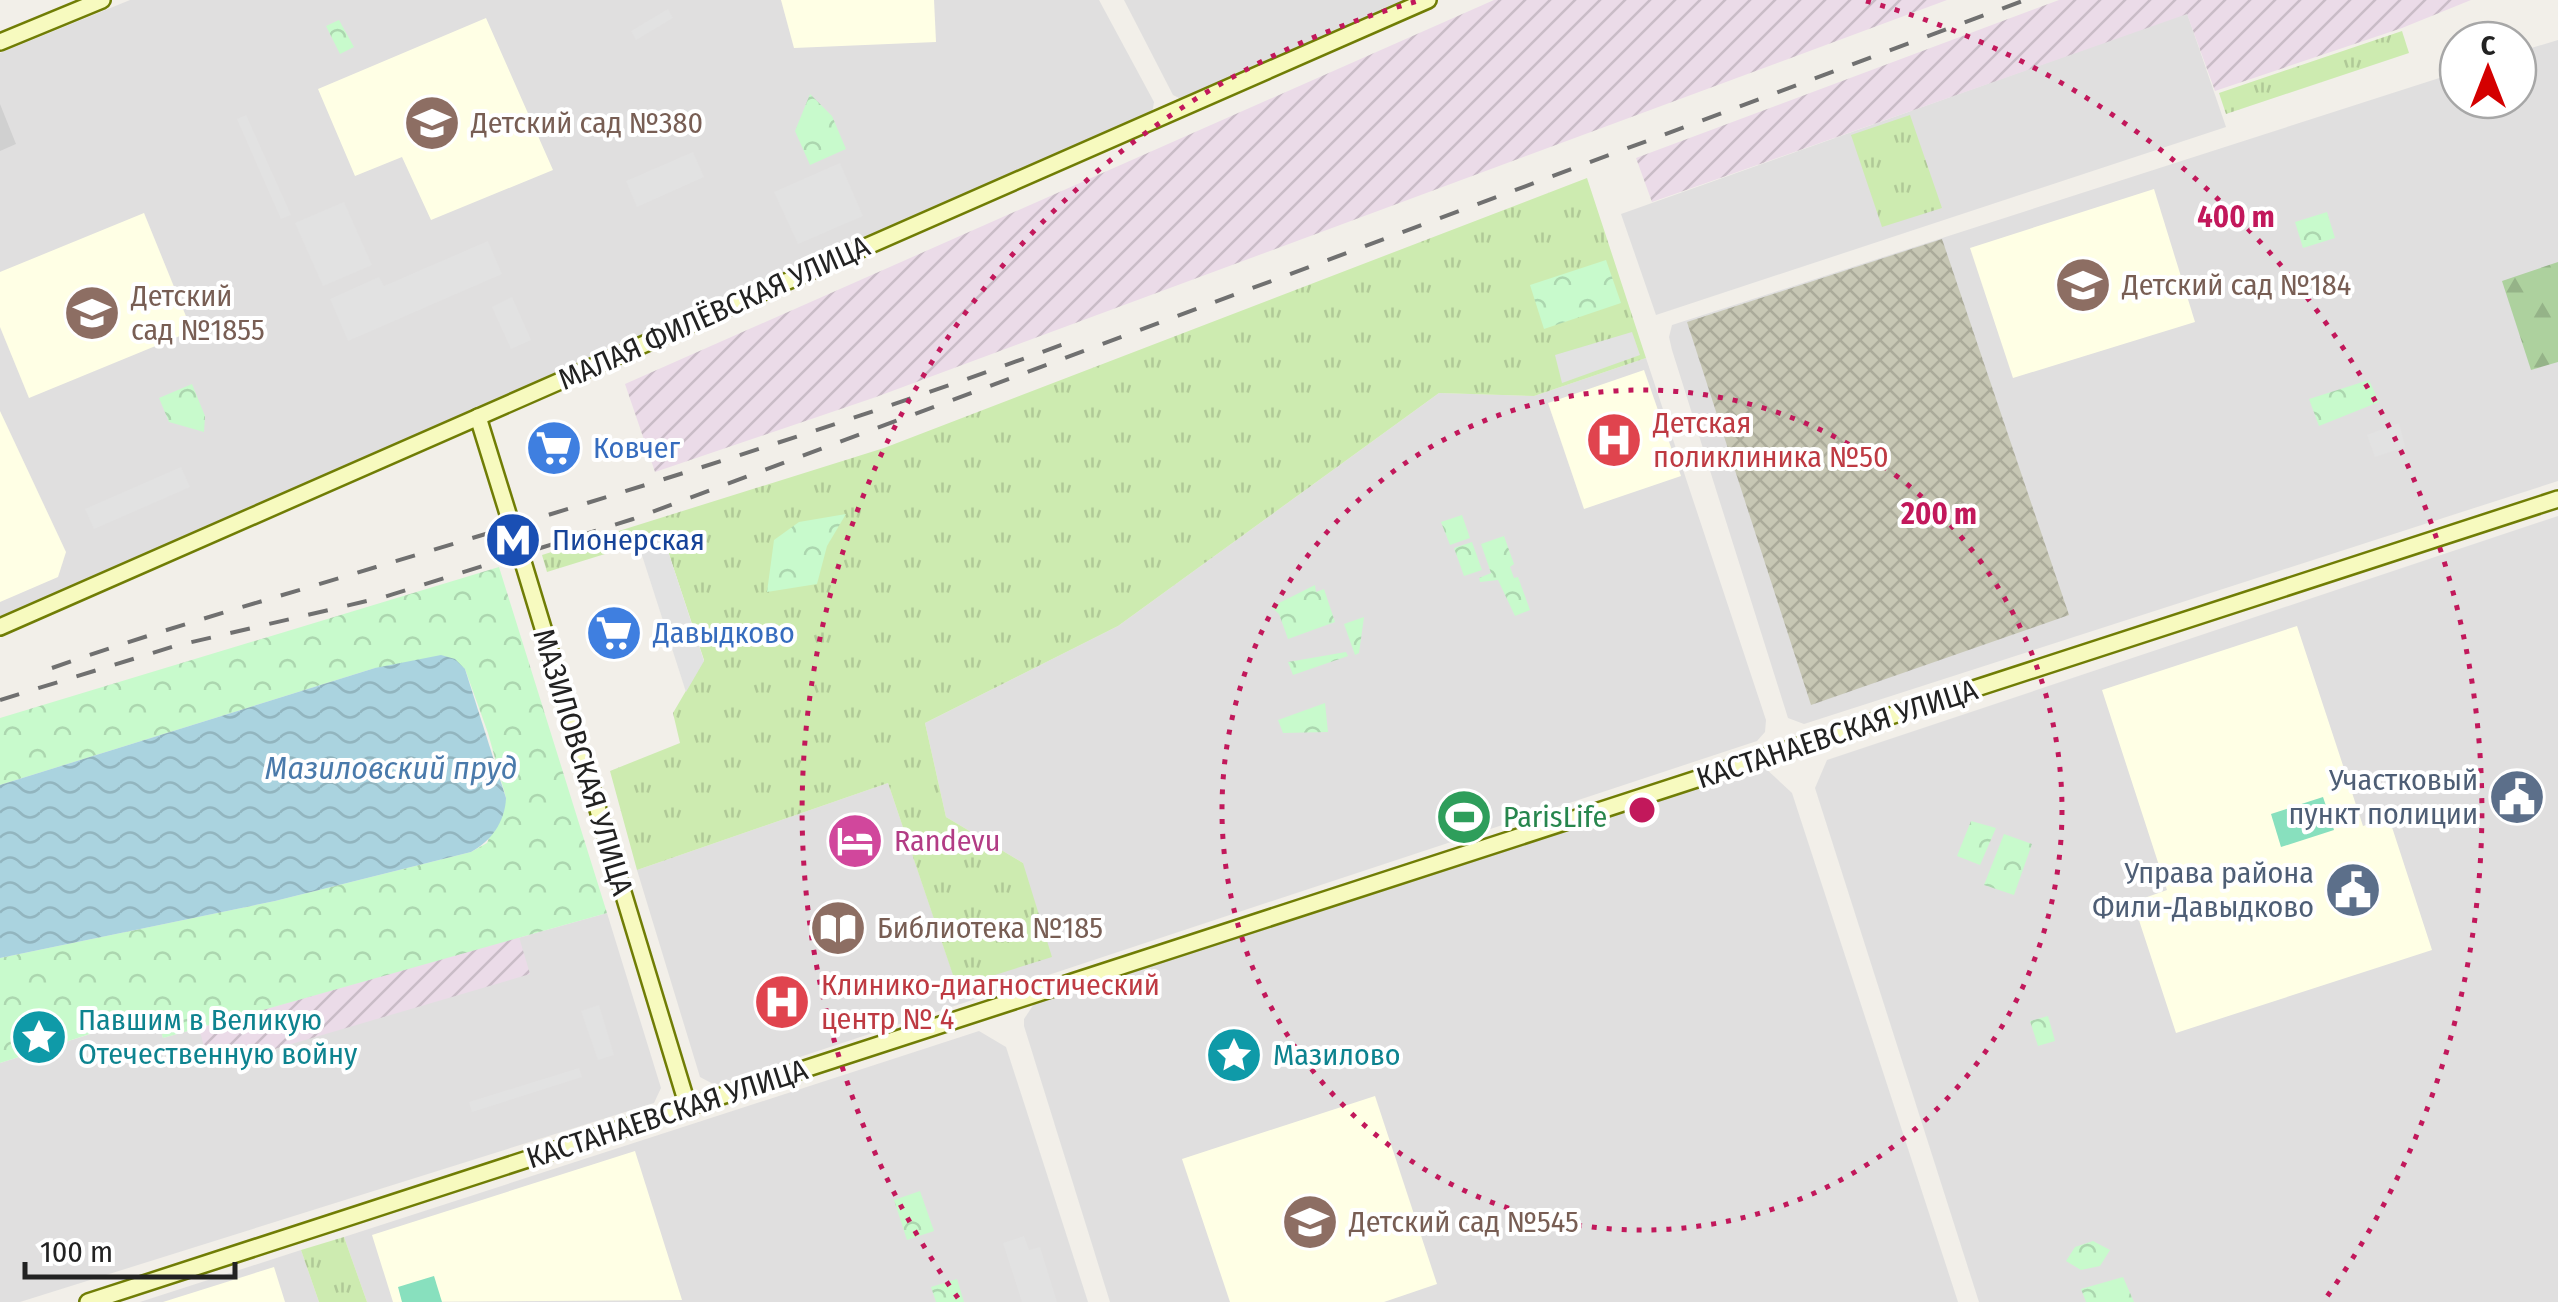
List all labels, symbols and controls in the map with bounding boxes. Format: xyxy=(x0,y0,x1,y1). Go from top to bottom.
north arrow xyxy=(2438,20,2538,120)
text: С xyxy=(2481,29,2496,62)
school or university icon: Детский сад №380 xyxy=(402,93,462,153)
place label: Детский сад №380 xyxy=(470,105,703,141)
text: 400 m xyxy=(2197,199,2275,235)
street label: МАЛАЯ ФИЛЁВСКАЯ УЛИЦА xyxy=(553,228,875,398)
school or university icon: Детский сад №184 xyxy=(2053,255,2113,315)
place label: Детский сад №184 xyxy=(2121,267,2351,303)
place label: Детский сад №1855 xyxy=(130,278,265,348)
school or university icon: Детский сад №1855 xyxy=(62,283,122,343)
place label: Детская поликлиника №50 xyxy=(1652,405,1889,475)
hospital icon: Детская поликлиника №50 xyxy=(1584,410,1644,470)
supermarket icon: Ковчег xyxy=(524,418,584,478)
place label: Ковчег xyxy=(593,430,681,466)
text: 200 m xyxy=(1900,496,1977,532)
metro station icon: Пионерская xyxy=(483,510,543,570)
place label: Пионерская xyxy=(552,522,705,558)
supermarket icon: Давыдково xyxy=(584,603,644,663)
place label: Давыдково xyxy=(652,615,795,651)
street label: МАЗИЛОВСКАЯ УЛИЦА xyxy=(525,624,641,900)
street label: КАСТАНАЕВСКАЯ УЛИЦА xyxy=(1692,672,1982,796)
water label: Мазиловский пруд xyxy=(265,749,517,787)
place label: Участковый пункт полиции xyxy=(2288,762,2478,832)
public building icon: Участковый пункт полиции xyxy=(2487,767,2547,827)
sports icon: ParisLife xyxy=(1434,787,1494,847)
centre of rings xyxy=(1624,792,1660,828)
place label: ParisLife xyxy=(1503,799,1607,835)
hotel icon: Randevu xyxy=(825,811,885,871)
place label: Randevu xyxy=(894,823,1000,859)
place label: Управа района Фили-Давыдково xyxy=(2092,855,2314,925)
public building icon: Управа района Фили-Давыдково xyxy=(2323,860,2383,920)
library icon: Библиотека №185 xyxy=(808,898,868,958)
place label: Библиотека №185 xyxy=(877,910,1103,946)
place label: Клинико-диагностический центр № 4 xyxy=(821,967,1160,1037)
hospital icon: Клинико-диагностический центр № 4 xyxy=(752,972,812,1032)
place label: Павшим в Великую Отечественную войну xyxy=(78,1002,358,1072)
place icon: Павшим в Великую Отечественную войну xyxy=(9,1007,69,1067)
place icon: Мазилово xyxy=(1204,1025,1264,1085)
place label: Мазилово xyxy=(1273,1037,1400,1073)
street label: КАСТАНАЕВСКАЯ УЛИЦА xyxy=(522,1052,812,1176)
school or university icon: Детский сад №545 xyxy=(1280,1192,1340,1252)
place label: Детский сад №545 xyxy=(1348,1204,1579,1240)
scale bar xyxy=(25,1217,235,1279)
text: 100 m xyxy=(40,1234,113,1270)

